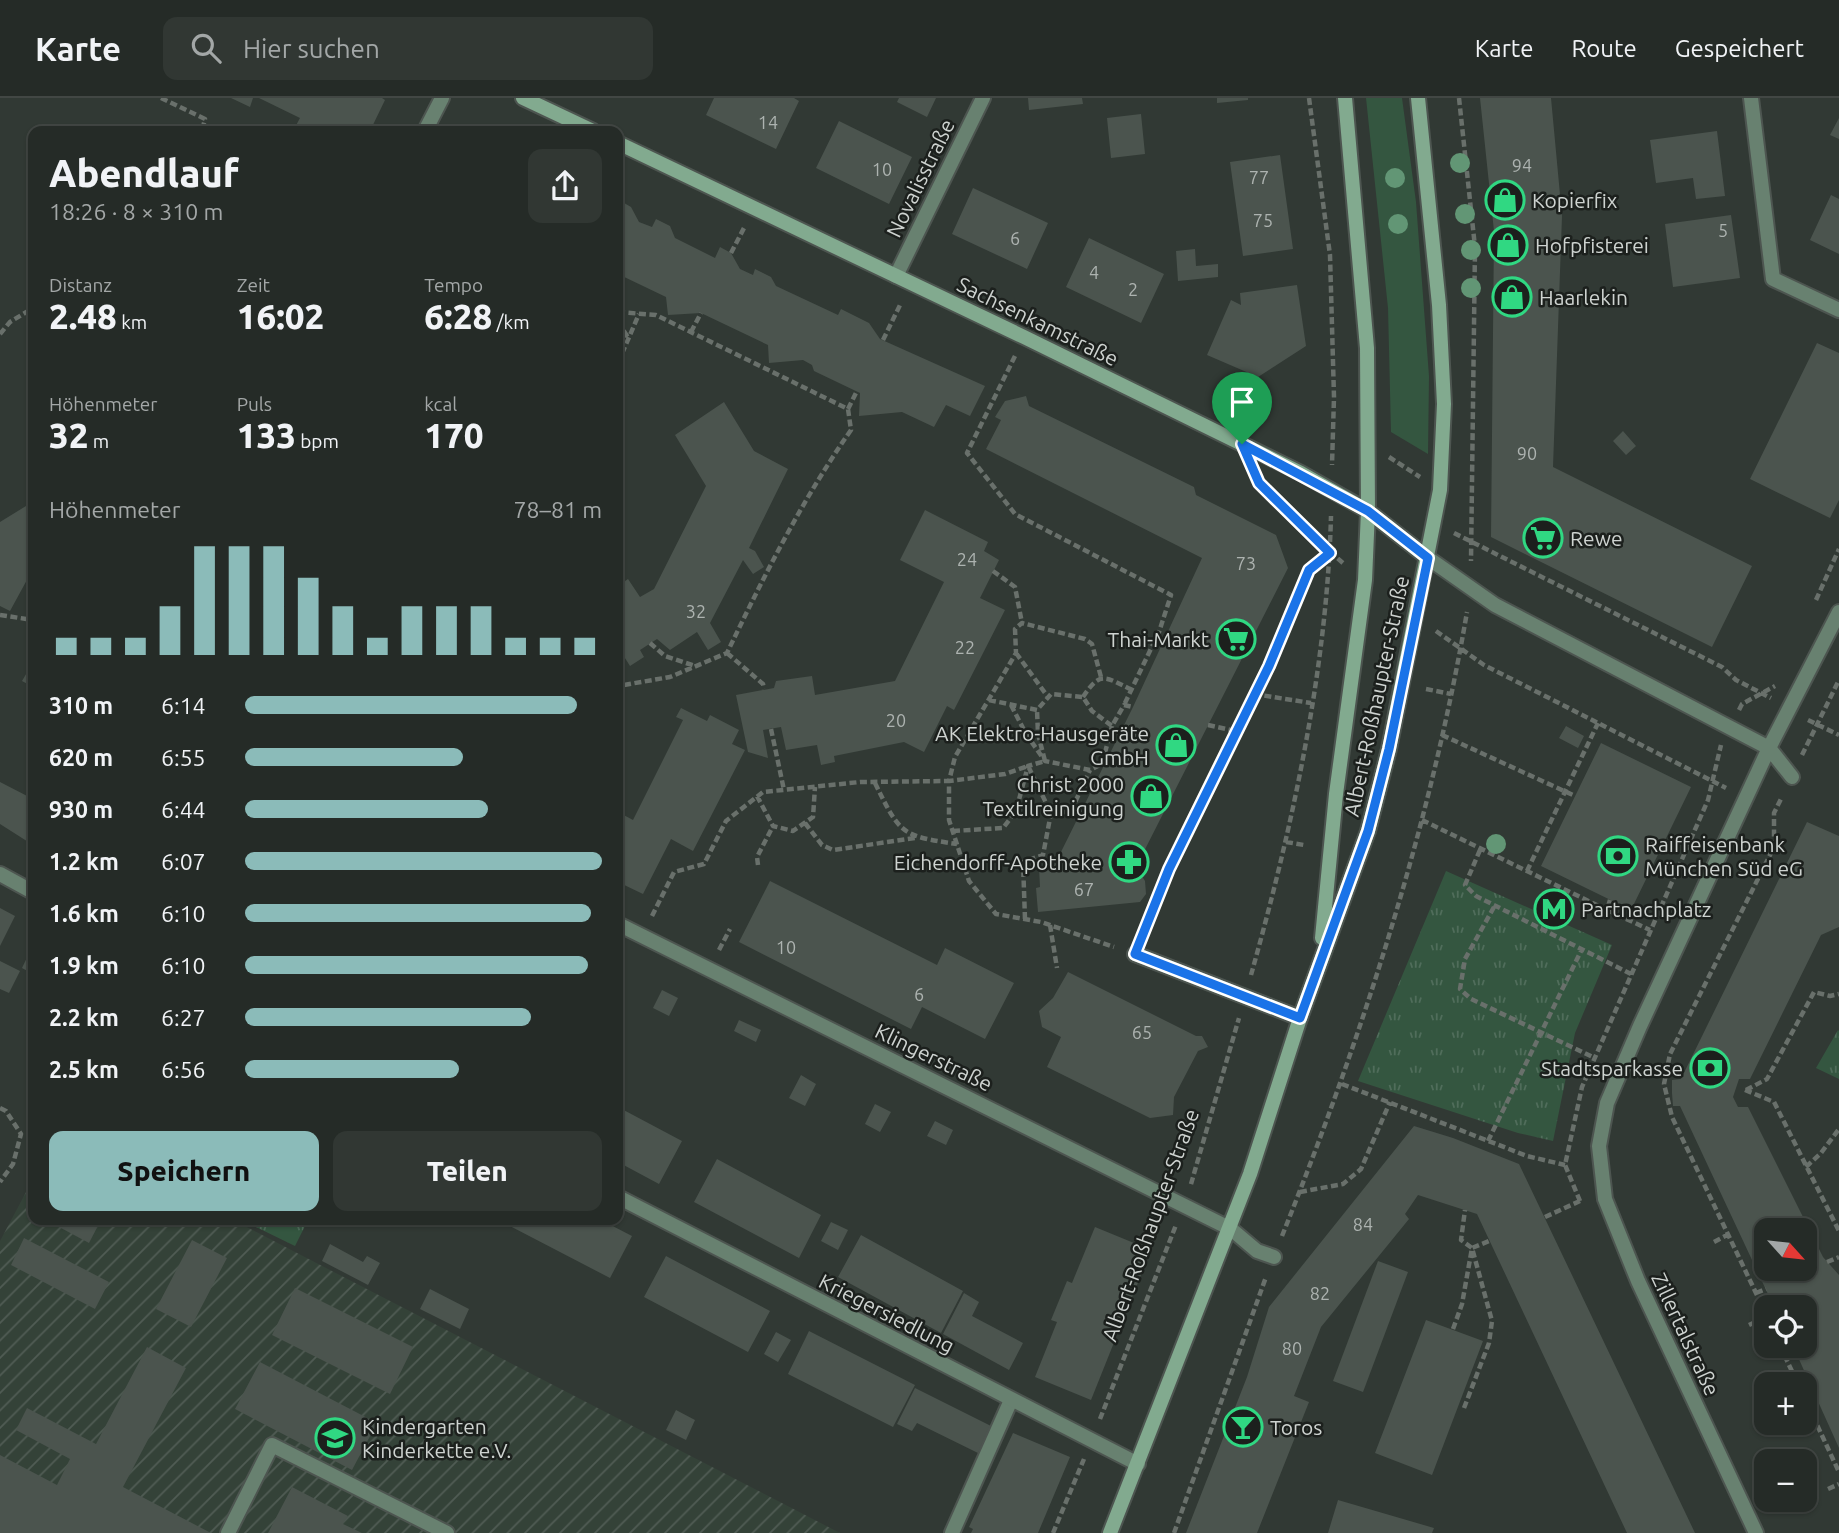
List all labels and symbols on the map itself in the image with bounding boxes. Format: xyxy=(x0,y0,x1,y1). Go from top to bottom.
house number: 14 xyxy=(758,112,778,132)
street label: Novalisstraße xyxy=(881,115,959,241)
house number: 94 xyxy=(1512,155,1532,175)
house number: 10 xyxy=(872,159,892,179)
house number: 77 xyxy=(1249,167,1269,187)
shop icon: Kopierfix xyxy=(1484,179,1526,221)
place label: Kopierfix xyxy=(1532,188,1618,212)
house number: 75 xyxy=(1253,210,1273,230)
house number: 5 xyxy=(1718,220,1728,240)
shop icon: Hofpfisterei xyxy=(1487,224,1529,266)
house number: 6 xyxy=(1010,228,1020,248)
place label: Hofpfisterei xyxy=(1535,233,1649,257)
house number: 4 xyxy=(1089,262,1099,282)
street label: Sachsenkamstraße xyxy=(954,272,1122,370)
shop icon: Haarlekin xyxy=(1491,276,1533,318)
house number: 2 xyxy=(1128,279,1138,299)
place label: Haarlekin xyxy=(1539,285,1628,309)
pin xyxy=(1212,372,1272,444)
house number: 90 xyxy=(1517,443,1537,463)
supermarket icon: Rewe xyxy=(1522,517,1564,559)
place label: Rewe xyxy=(1570,526,1623,550)
house number: 24 xyxy=(957,549,977,569)
house number: 73 xyxy=(1236,553,1256,573)
street label: Albert-Roßhaupter-Straße xyxy=(1339,573,1413,819)
house number: 32 xyxy=(686,601,706,621)
supermarket icon: Thai-Markt xyxy=(1215,618,1257,660)
place label: Thai-Markt xyxy=(1108,627,1209,651)
house number: 22 xyxy=(955,637,975,657)
house number: 20 xyxy=(886,710,906,730)
place label: AK Elektro-Hausgeräte GmbH xyxy=(935,721,1149,769)
shop icon: AK Elektro-Hausgeräte GmbH xyxy=(1155,724,1197,766)
place label: Christ 2000 Textilreinigung xyxy=(982,772,1124,820)
shop icon: Christ 2000 Textilreinigung xyxy=(1130,775,1172,817)
place label: Raiffeisenbank München Süd eG xyxy=(1645,832,1803,880)
bank icon: Raiffeisenbank München Süd eG xyxy=(1597,835,1639,877)
pharmacy icon: Eichendorff-Apotheke xyxy=(1108,841,1150,883)
place label: Eichendorff-Apotheke xyxy=(894,850,1102,874)
house number: 67 xyxy=(1074,879,1094,899)
metro station icon: Partnachplatz xyxy=(1533,888,1575,930)
place label: Partnachplatz xyxy=(1581,897,1711,921)
house number: 10 xyxy=(776,937,796,957)
house number: 6 xyxy=(914,984,924,1004)
street label: Klingerstraße xyxy=(871,1018,997,1096)
house number: 65 xyxy=(1132,1022,1152,1042)
bank icon: Stadtsparkasse xyxy=(1689,1047,1731,1089)
place label: Stadtsparkasse xyxy=(1541,1056,1683,1080)
street label: Albert-Roßhaupter-Straße xyxy=(1097,1106,1203,1344)
house number: 84 xyxy=(1353,1214,1373,1234)
north arrow xyxy=(1754,1218,1816,1281)
street label: Kriegersiedlung xyxy=(815,1269,959,1357)
street label: Zillertalstraße xyxy=(1647,1269,1725,1399)
house number: 82 xyxy=(1310,1283,1330,1303)
house number: 80 xyxy=(1282,1338,1302,1358)
bar icon: Toros xyxy=(1222,1406,1264,1448)
place label: Kindergarten Kinderkette e.V. xyxy=(362,1414,511,1462)
place label: Toros xyxy=(1270,1415,1322,1439)
school or university icon: Kindergarten Kinderkette e.V. xyxy=(314,1417,356,1459)

